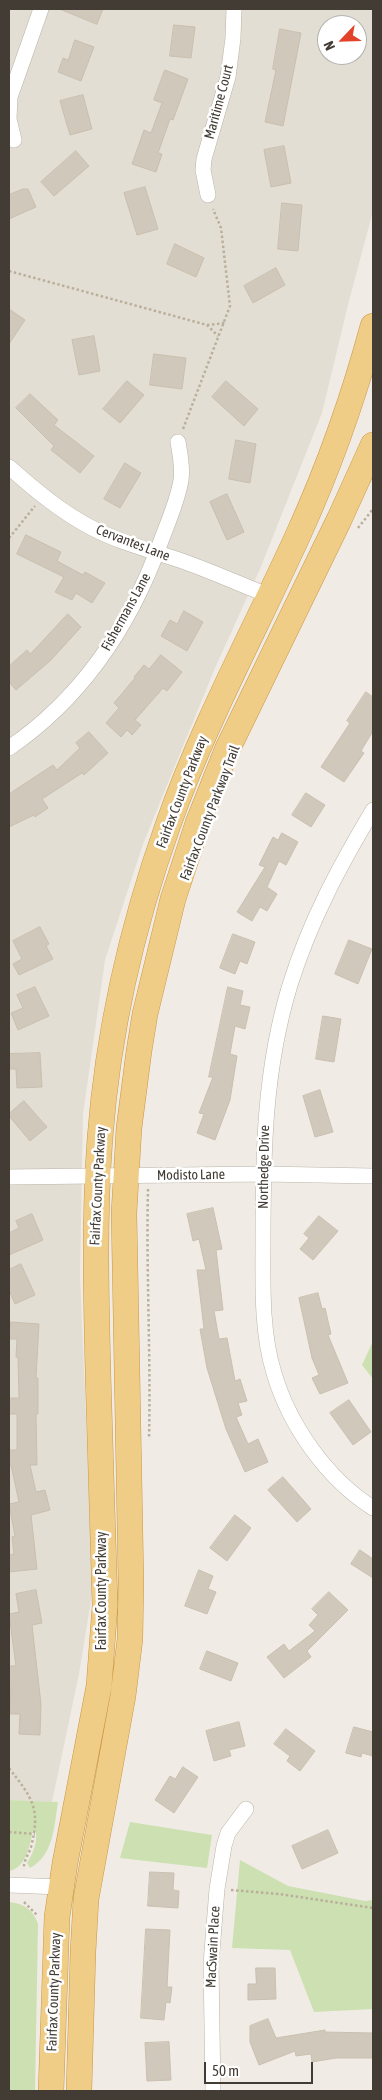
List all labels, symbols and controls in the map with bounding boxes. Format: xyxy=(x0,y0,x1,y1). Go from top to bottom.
north arrow xyxy=(317,15,367,65)
text: N xyxy=(320,39,338,53)
street label: Maritime Court xyxy=(201,63,237,141)
street label: Cervantes Lane xyxy=(94,521,172,565)
street label: Fishermans Lane xyxy=(98,570,154,654)
street label: Fairfax County Parkway xyxy=(153,733,211,851)
street label: Fairfax County Parkway Trail xyxy=(176,743,244,883)
street label: Northedge Drive xyxy=(255,1125,273,1209)
street label: Fairfax County Parkway xyxy=(86,1126,110,1246)
street label: Modisto Lane xyxy=(157,1166,225,1184)
street label: Fairfax County Parkway xyxy=(94,1531,110,1651)
street label: MacSwain Place xyxy=(202,1906,224,1988)
street label: Fairfax County Parkway xyxy=(44,1932,64,2052)
scale bar xyxy=(207,2052,316,2084)
text: 50 m xyxy=(212,2062,239,2079)

